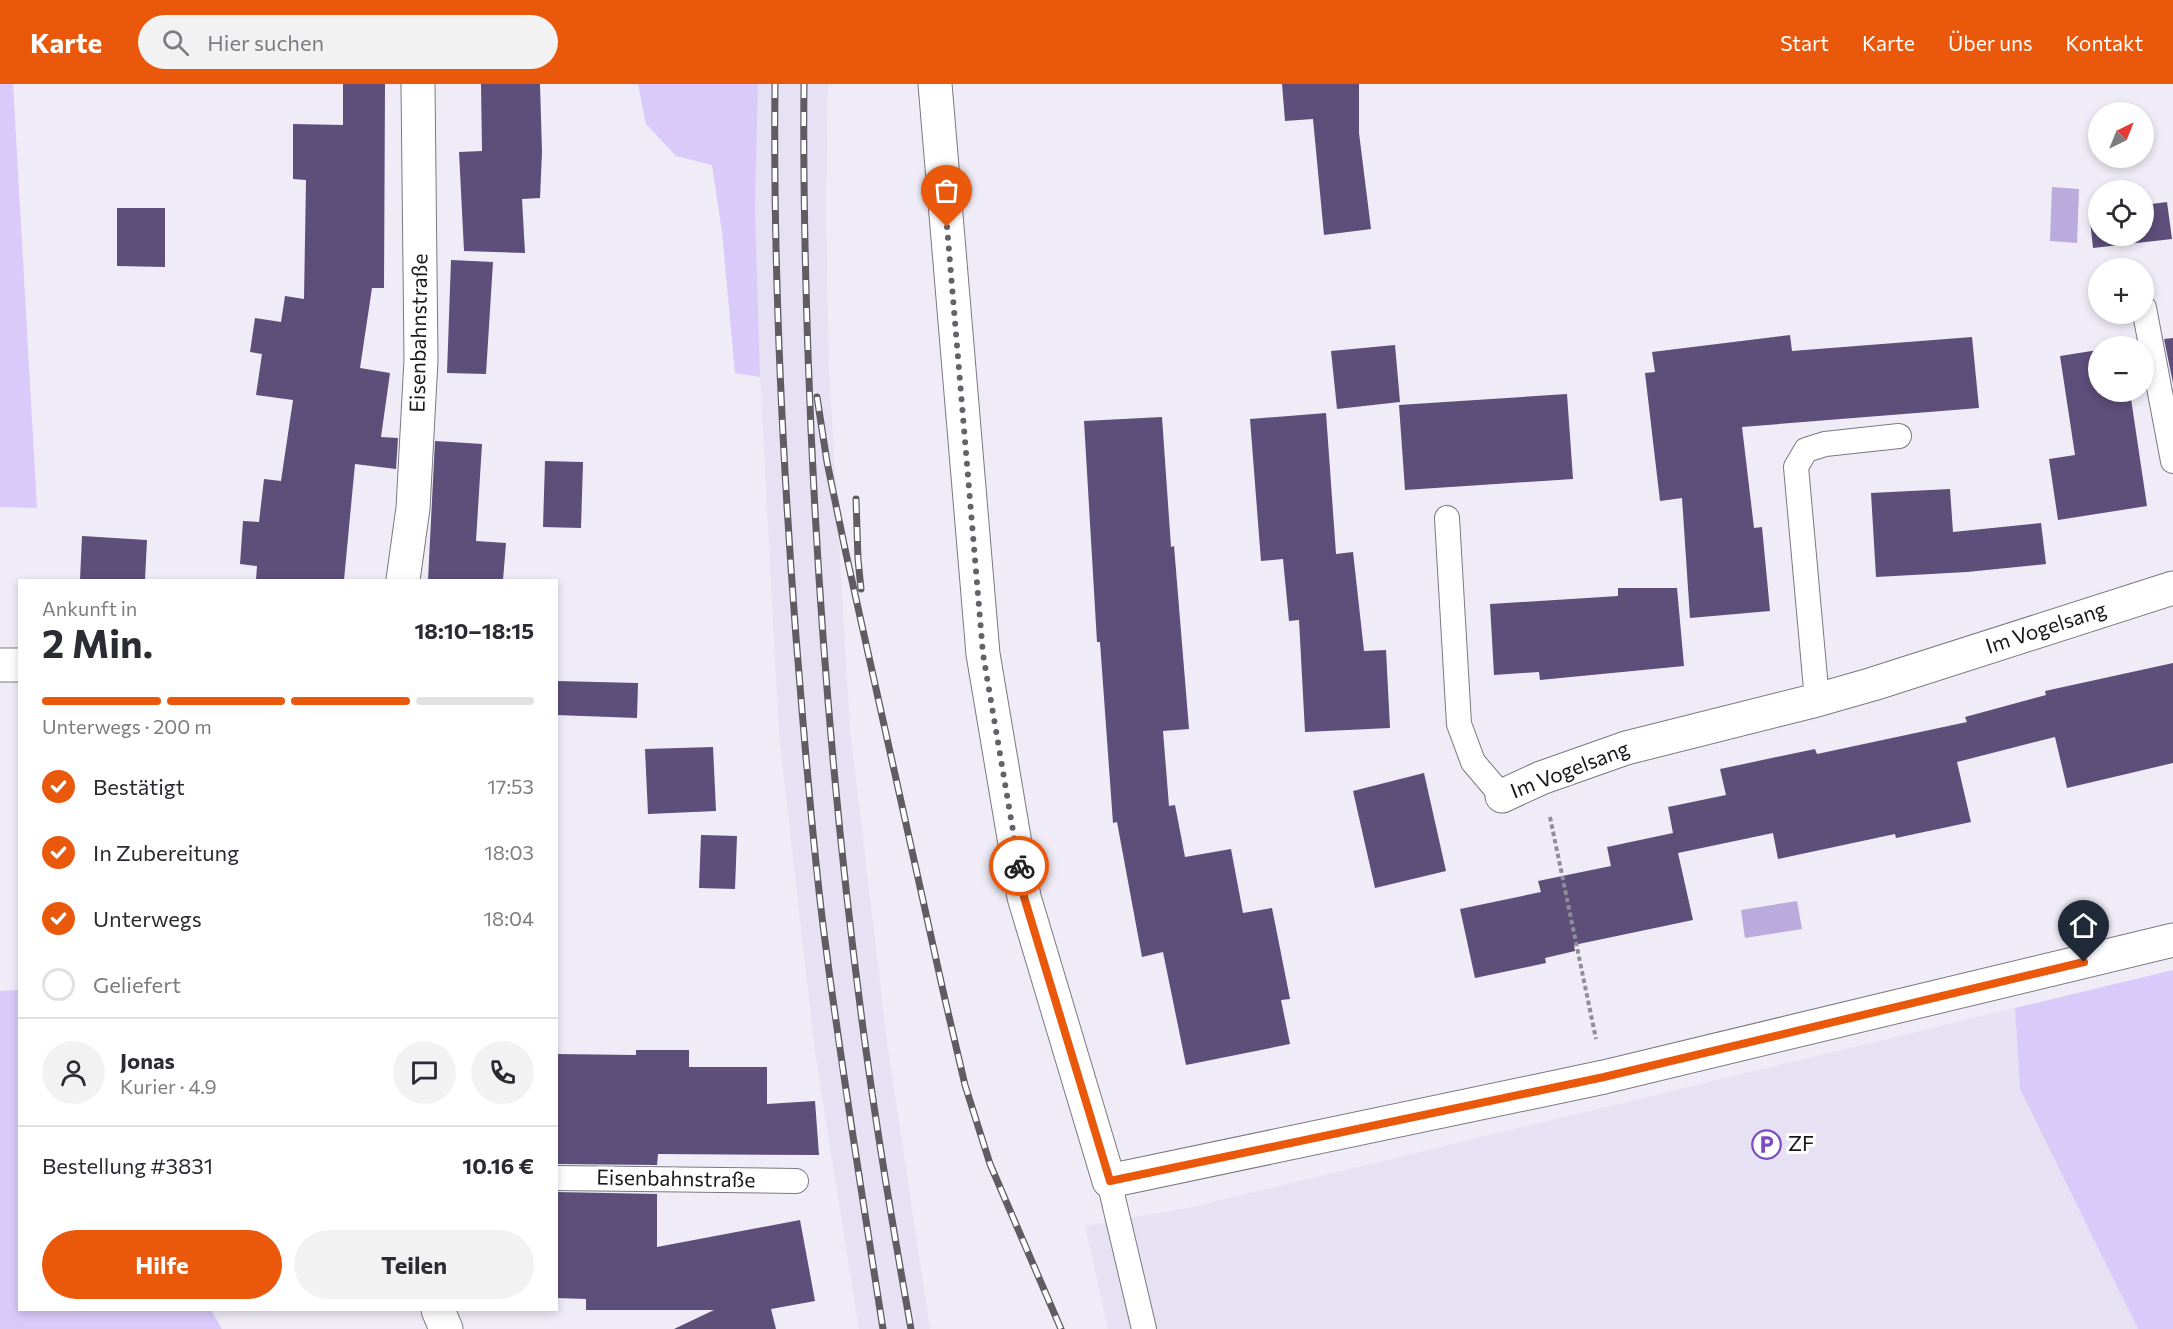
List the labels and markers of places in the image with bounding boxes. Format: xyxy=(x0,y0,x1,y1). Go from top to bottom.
pin xyxy=(921,165,972,227)
pin xyxy=(2058,900,2109,962)
parking icon: ZF xyxy=(1751,1128,1783,1160)
place label: ZF xyxy=(1788,1130,1814,1155)

